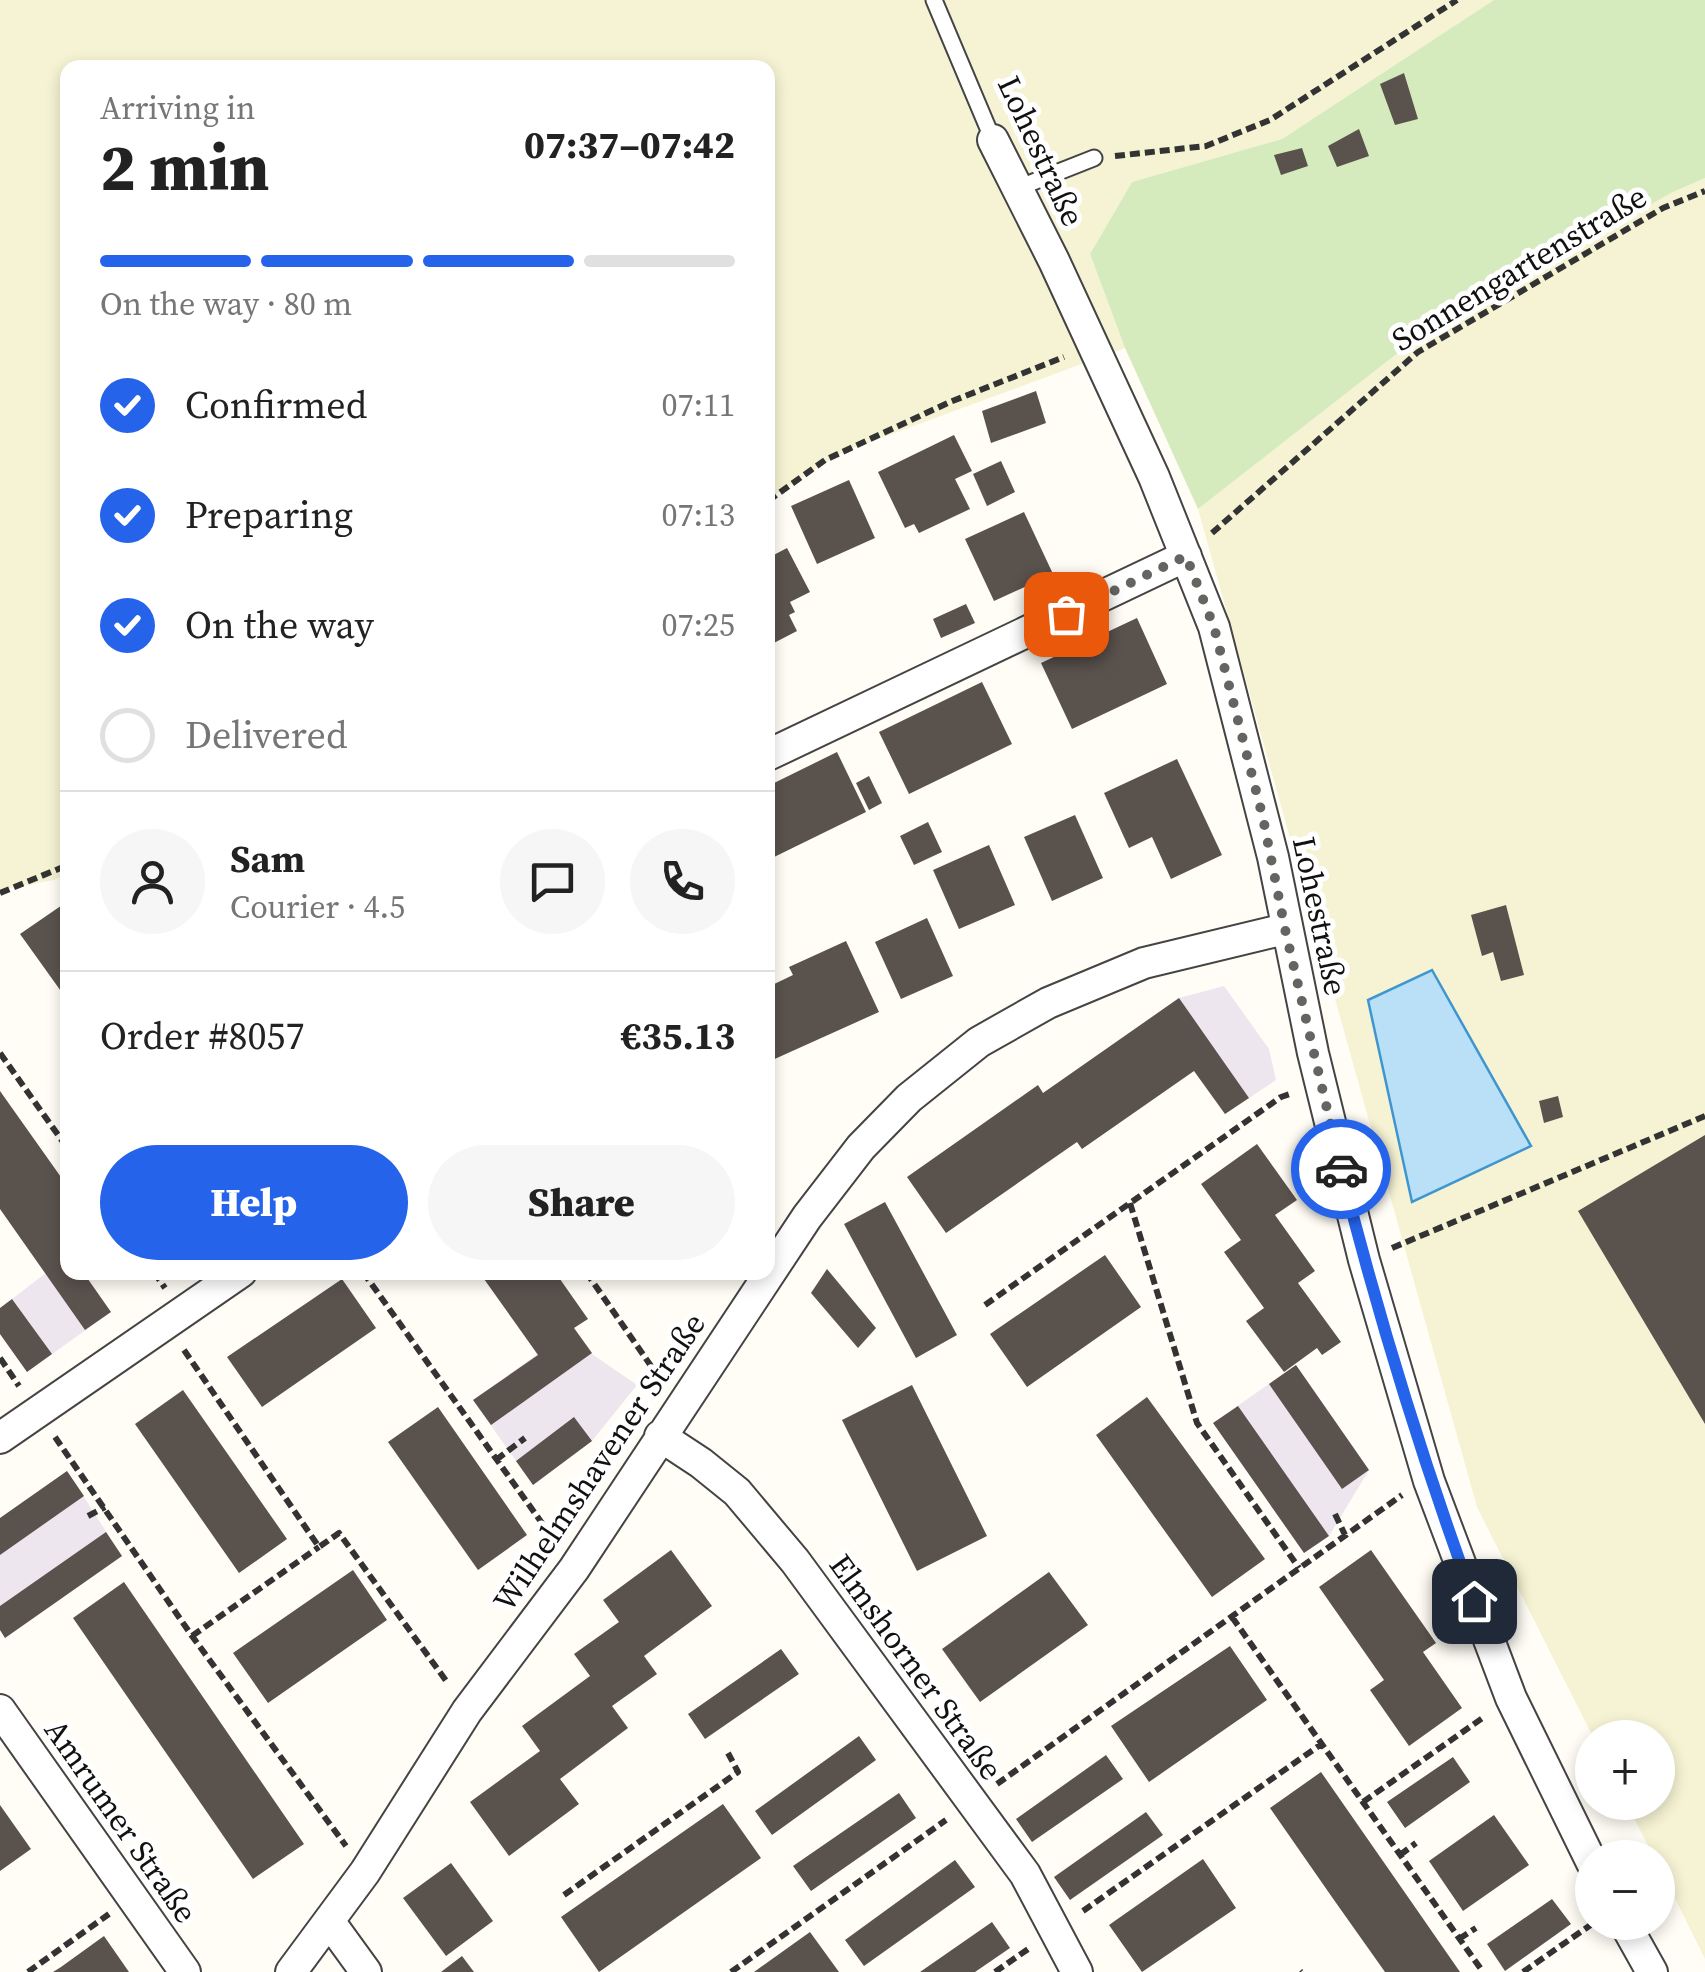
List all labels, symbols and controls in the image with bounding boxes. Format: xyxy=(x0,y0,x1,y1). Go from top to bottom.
street label: Lohestraße xyxy=(987,69,1095,233)
text: Arriving in xyxy=(100,86,255,130)
text: 07:37–07:42 xyxy=(524,119,735,171)
text: 2 min xyxy=(100,123,270,212)
street label: Sonnengartenstraße xyxy=(1383,175,1655,361)
text: On the way · 80 m xyxy=(100,282,352,326)
icon: check xyxy=(100,378,155,433)
text: Confirmed xyxy=(185,379,367,431)
text: 07:11 xyxy=(661,383,735,427)
icon: check xyxy=(100,488,155,543)
text: Preparing xyxy=(185,489,353,541)
text: 07:13 xyxy=(661,493,735,537)
pin xyxy=(1024,572,1109,657)
icon: bag xyxy=(1039,587,1094,642)
icon: check xyxy=(100,598,155,653)
text: On the way xyxy=(185,599,374,651)
text: 07:25 xyxy=(661,603,735,647)
text: Delivered xyxy=(185,709,348,761)
button: person xyxy=(100,829,205,934)
button: chat xyxy=(500,829,605,934)
button: phone xyxy=(630,829,735,934)
text: Sam xyxy=(230,833,305,885)
street label: Lohestraße xyxy=(1282,833,1358,999)
text: Courier · 4.5 xyxy=(230,885,405,929)
text: Order #8057 xyxy=(100,1010,304,1062)
text: €35.13 xyxy=(621,1010,735,1062)
courier xyxy=(1291,1119,1391,1219)
icon: car xyxy=(1314,1142,1369,1197)
button: Help xyxy=(100,1145,408,1260)
button: Share xyxy=(428,1145,735,1260)
street label: Wilhelmshavener Straße xyxy=(483,1304,715,1620)
street label: Elmshorner Straße xyxy=(819,1545,1013,1789)
pin xyxy=(1432,1559,1517,1644)
icon: home xyxy=(1447,1574,1502,1629)
street label: Amrumer Straße xyxy=(34,1710,208,1932)
map controls xyxy=(1575,1720,1675,1940)
button: + xyxy=(1575,1720,1675,1820)
button: − xyxy=(1575,1840,1675,1940)

